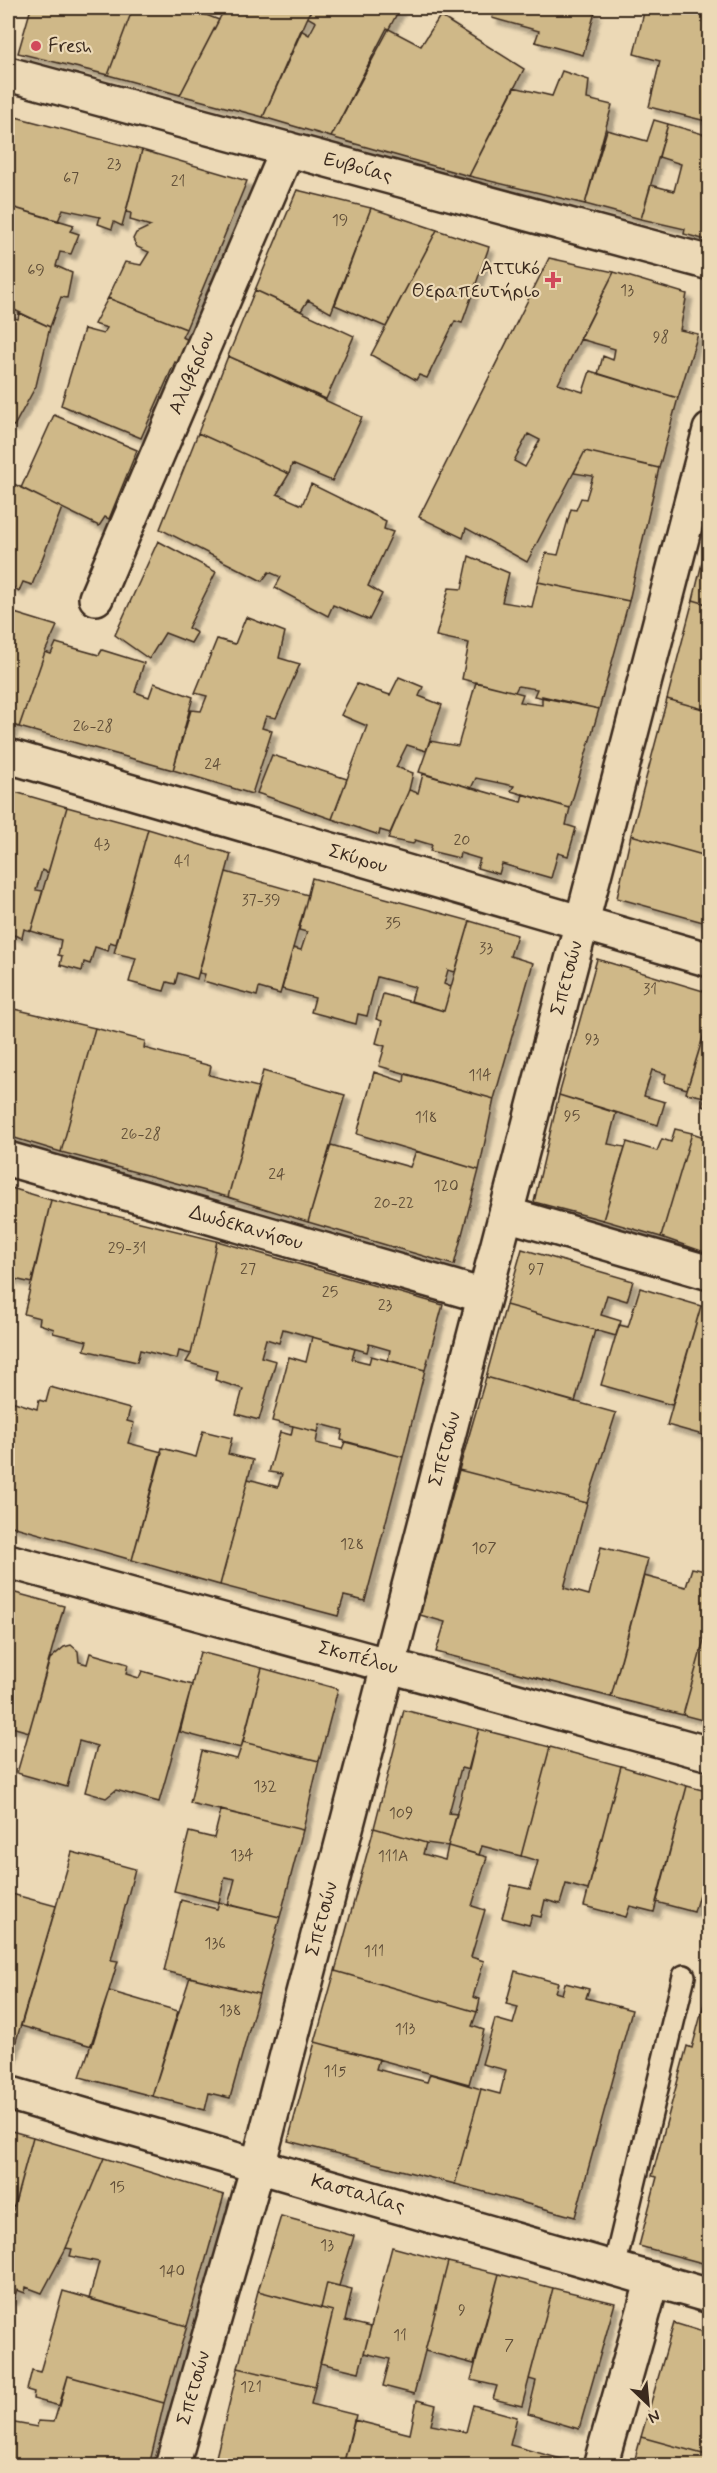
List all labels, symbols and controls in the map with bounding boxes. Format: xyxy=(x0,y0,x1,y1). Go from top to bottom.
place label: Fresh xyxy=(48,33,92,60)
marker: Fresh xyxy=(29,39,43,53)
street label: Ευβοίας xyxy=(321,146,396,190)
house number: 23 xyxy=(107,154,122,175)
house number: 67 xyxy=(63,168,79,189)
house number: 21 xyxy=(171,171,185,192)
house number: 19 xyxy=(332,210,348,231)
place label: Αττικό Θεραπευτήριο xyxy=(411,255,540,305)
house number: 69 xyxy=(27,260,45,281)
marker: Αττικό Θεραπευτήριο xyxy=(544,271,562,289)
house number: 13 xyxy=(620,280,634,301)
street label: Αλιβερίου xyxy=(162,327,222,419)
house number: 98 xyxy=(653,327,669,348)
house number: 26-28 xyxy=(73,716,113,737)
house number: 24 xyxy=(204,754,222,775)
house number: 20 xyxy=(454,830,471,851)
house number: 43 xyxy=(94,834,110,855)
street label: Σκύρου xyxy=(325,838,391,880)
house number: 41 xyxy=(174,851,190,872)
house number: 37-39 xyxy=(241,890,281,911)
house number: 35 xyxy=(385,913,401,934)
house number: 33 xyxy=(479,938,493,959)
street label: Σπετσών xyxy=(544,938,590,1018)
house number: 31 xyxy=(643,979,657,1000)
house number: 93 xyxy=(585,1029,600,1050)
house number: 114 xyxy=(468,1065,492,1086)
house number: 95 xyxy=(564,1106,580,1127)
house number: 118 xyxy=(415,1107,437,1128)
house number: 26-28 xyxy=(121,1124,161,1145)
house number: 24 xyxy=(268,1164,286,1185)
house number: 120 xyxy=(433,1176,459,1197)
house number: 20-22 xyxy=(374,1193,414,1214)
street label: Δωδεκανήσου xyxy=(186,1199,306,1257)
house number: 29-31 xyxy=(108,1238,146,1259)
house number: 27 xyxy=(240,1259,256,1280)
house number: 97 xyxy=(528,1259,544,1280)
house number: 25 xyxy=(322,1282,338,1303)
house number: 23 xyxy=(378,1295,393,1316)
street label: Σπετσών xyxy=(422,1409,468,1489)
house number: 128 xyxy=(340,1534,364,1555)
house number: 107 xyxy=(471,1538,497,1559)
street label: Σκοπέλου xyxy=(315,1634,401,1682)
house number: 132 xyxy=(253,1776,277,1797)
house number: 109 xyxy=(389,1803,413,1824)
house number: 134 xyxy=(230,1845,254,1866)
house number: 111Α xyxy=(378,1846,408,1867)
street label: Σπετσών xyxy=(299,1879,345,1959)
house number: 136 xyxy=(204,1933,226,1954)
house number: 111 xyxy=(364,1941,384,1962)
house number: 138 xyxy=(219,2000,241,2021)
house number: 113 xyxy=(395,2019,416,2040)
house number: 115 xyxy=(324,2061,347,2082)
street label: Κασταλίας xyxy=(308,2168,408,2220)
house number: 15 xyxy=(109,2177,125,2198)
house number: 13 xyxy=(320,2235,334,2256)
house number: 140 xyxy=(159,2261,185,2282)
house number: 9 xyxy=(458,2300,466,2321)
house number: 11 xyxy=(393,2325,407,2346)
house number: 7 xyxy=(504,2335,514,2356)
street label: Σπετσών xyxy=(171,2348,218,2428)
north arrow xyxy=(618,2374,678,2434)
house number: 121 xyxy=(240,2377,262,2398)
text: N xyxy=(645,2404,663,2428)

